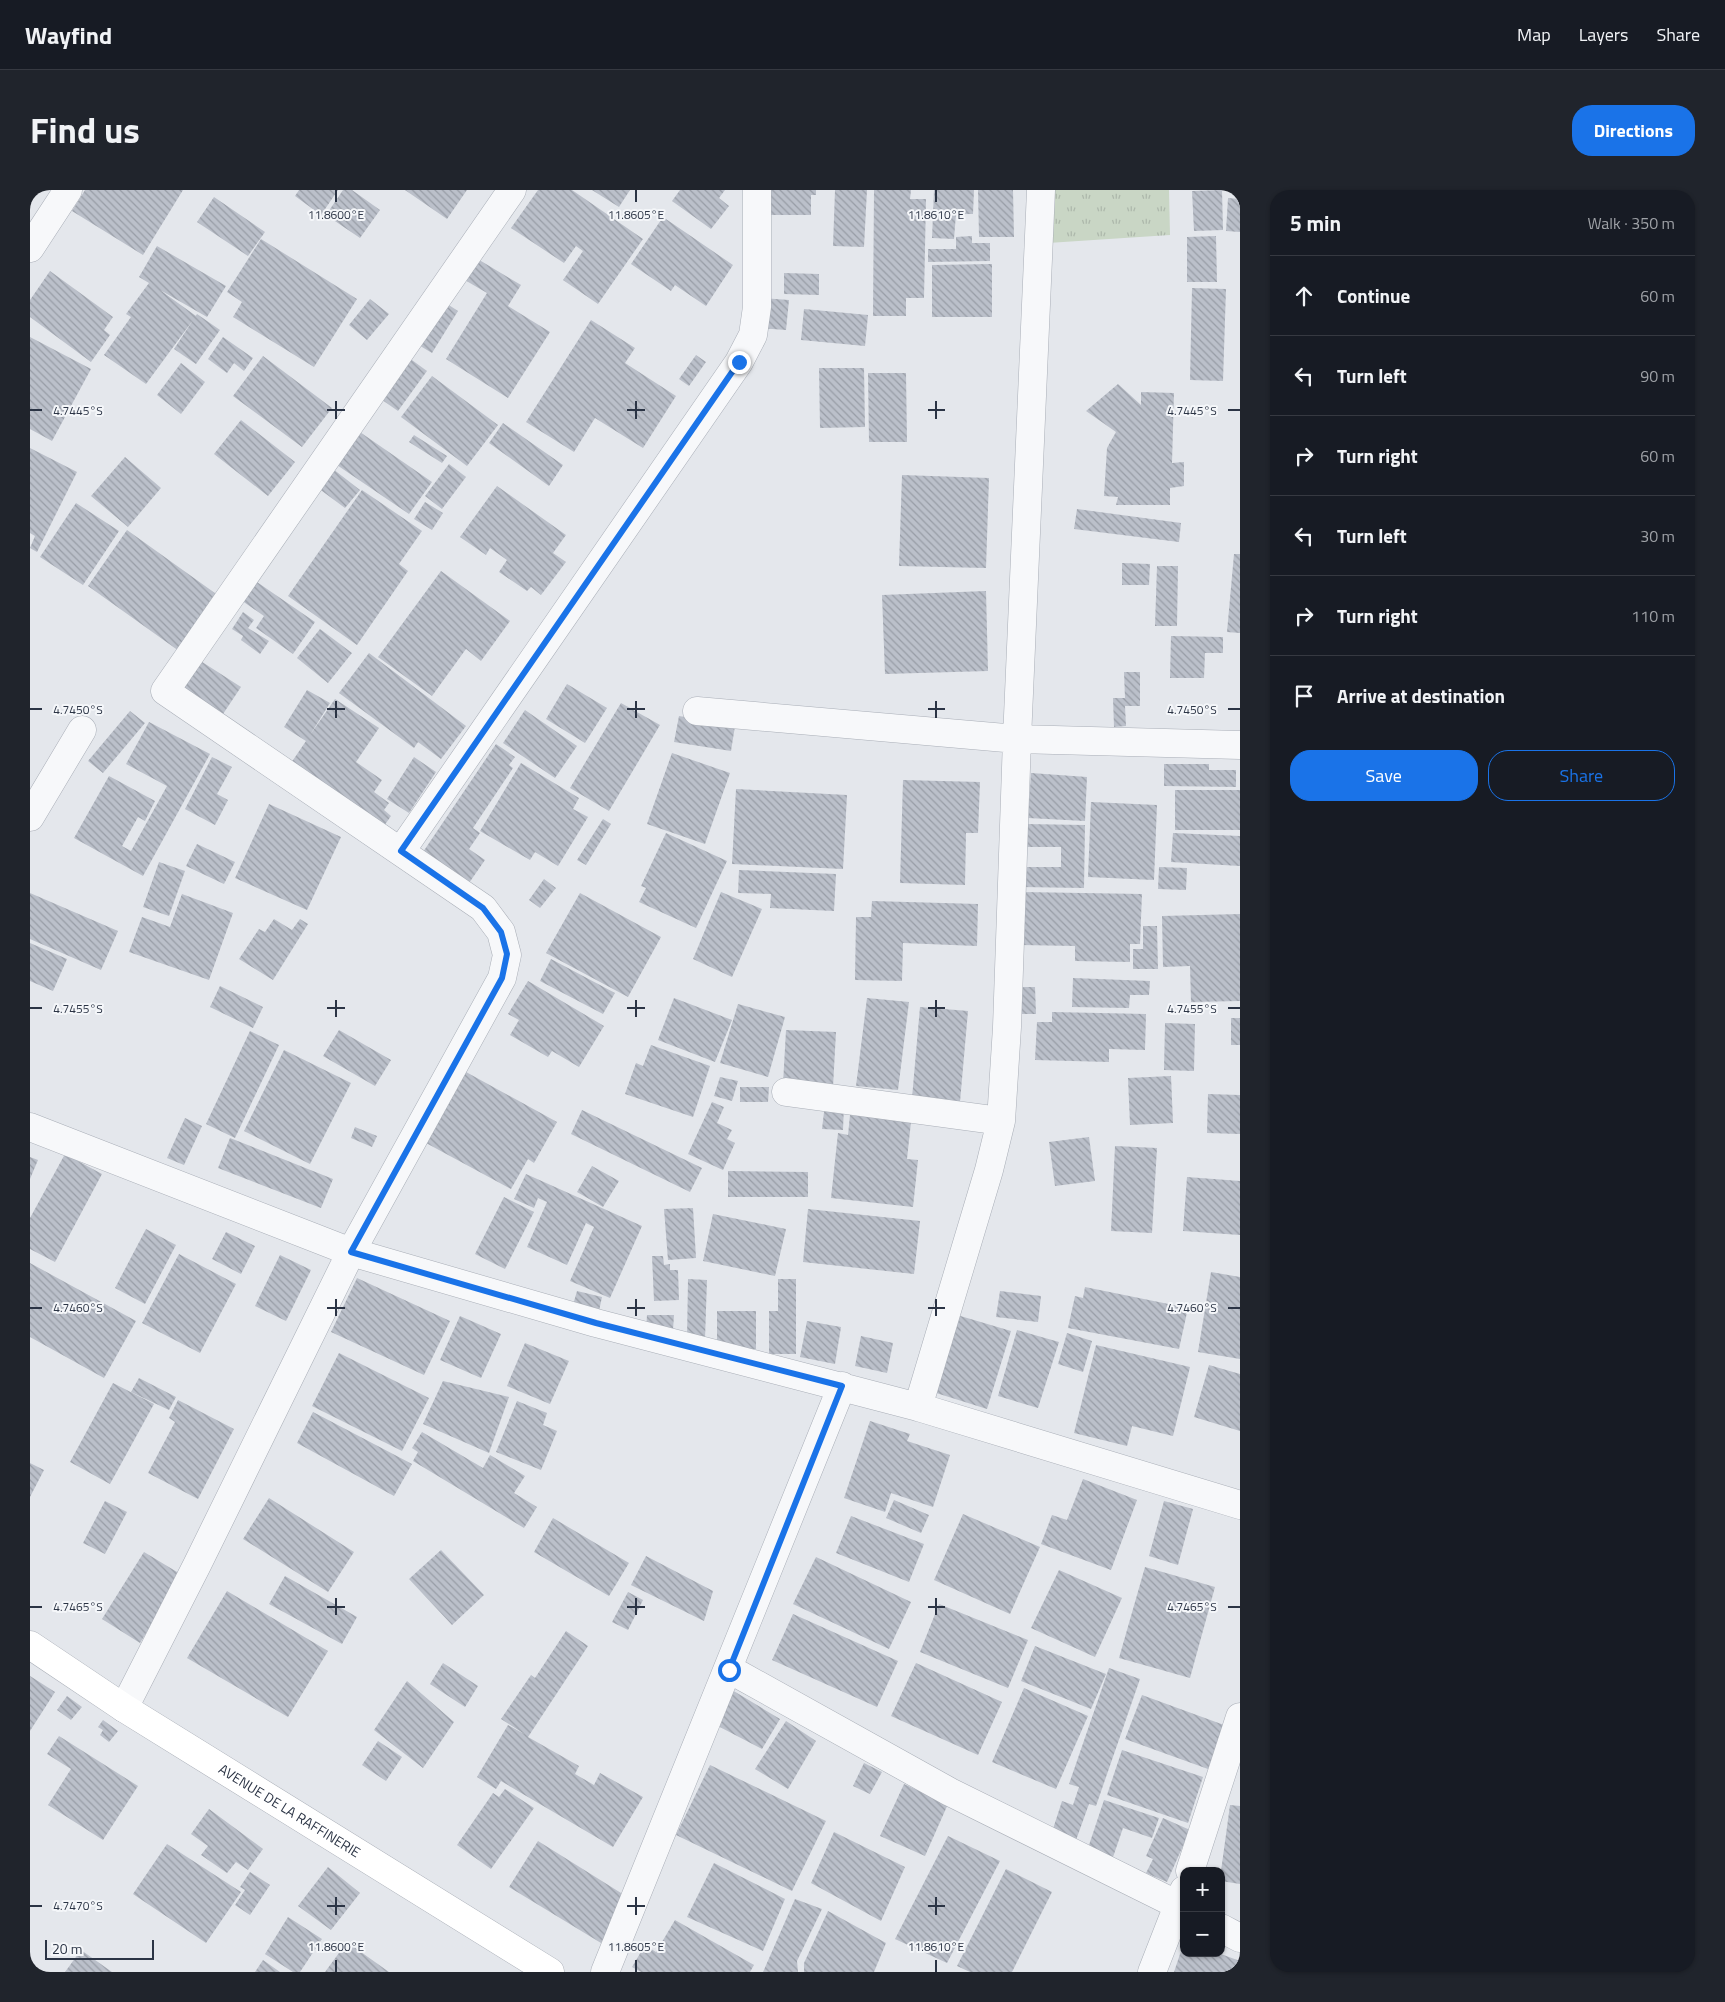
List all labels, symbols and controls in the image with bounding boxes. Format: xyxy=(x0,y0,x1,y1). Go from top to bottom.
text: Wayfind xyxy=(25,17,112,53)
text: Map xyxy=(1517,21,1551,48)
text: Layers xyxy=(1579,21,1628,48)
text: Share xyxy=(1656,21,1700,48)
text: Find us xyxy=(30,103,140,157)
button: Directions xyxy=(1572,105,1695,156)
text: 11.8600°E xyxy=(308,205,364,224)
text: 11.8605°E xyxy=(608,205,664,224)
text: 11.8610°E xyxy=(908,205,964,224)
text: 5 min xyxy=(1290,207,1341,239)
text: Walk · 350 m xyxy=(1587,211,1675,235)
text: Continue xyxy=(1337,281,1410,310)
icon: ahead xyxy=(1290,282,1318,310)
text: 60 m xyxy=(1640,284,1675,308)
route end xyxy=(728,351,751,374)
text: Turn left xyxy=(1337,361,1407,390)
icon: left xyxy=(1290,362,1318,390)
text: 90 m xyxy=(1640,364,1675,388)
text: 4.7445°S xyxy=(53,401,103,420)
text: 4.7445°S xyxy=(1167,401,1217,420)
text: Turn right xyxy=(1337,441,1418,470)
icon: right xyxy=(1290,442,1318,470)
text: 60 m xyxy=(1640,444,1675,468)
text: Turn left xyxy=(1337,521,1407,550)
icon: left xyxy=(1290,522,1318,550)
text: 30 m xyxy=(1640,524,1675,548)
text: Turn right xyxy=(1337,601,1418,630)
icon: right xyxy=(1290,602,1318,630)
text: 110 m xyxy=(1631,604,1675,628)
text: Arrive at destination xyxy=(1337,681,1505,710)
icon: arrive xyxy=(1290,682,1318,710)
text: 4.7450°S xyxy=(53,700,103,719)
text: 4.7450°S xyxy=(1167,700,1217,719)
button: Save xyxy=(1290,750,1478,801)
button: Share xyxy=(1488,750,1675,801)
text: 4.7455°S xyxy=(53,999,103,1018)
text: 4.7455°S xyxy=(1167,999,1217,1018)
text: 4.7460°S xyxy=(53,1298,103,1317)
text: 4.7460°S xyxy=(1167,1298,1217,1317)
text: 4.7465°S xyxy=(53,1597,103,1616)
text: 4.7465°S xyxy=(1167,1597,1217,1616)
route start xyxy=(718,1659,741,1682)
street label: AVENUE DE LA RAFFINERIE xyxy=(215,1758,365,1862)
map controls xyxy=(1180,1867,1225,1957)
button: + xyxy=(1180,1867,1225,1912)
text: 4.7470°S xyxy=(53,1896,103,1915)
button: − xyxy=(1180,1912,1225,1957)
scale bar xyxy=(45,1937,154,1960)
text: 11.8600°E xyxy=(308,1937,364,1956)
text: 11.8605°E xyxy=(608,1937,664,1956)
text: 11.8610°E xyxy=(908,1937,964,1956)
text: 20 m xyxy=(52,1938,82,1959)

